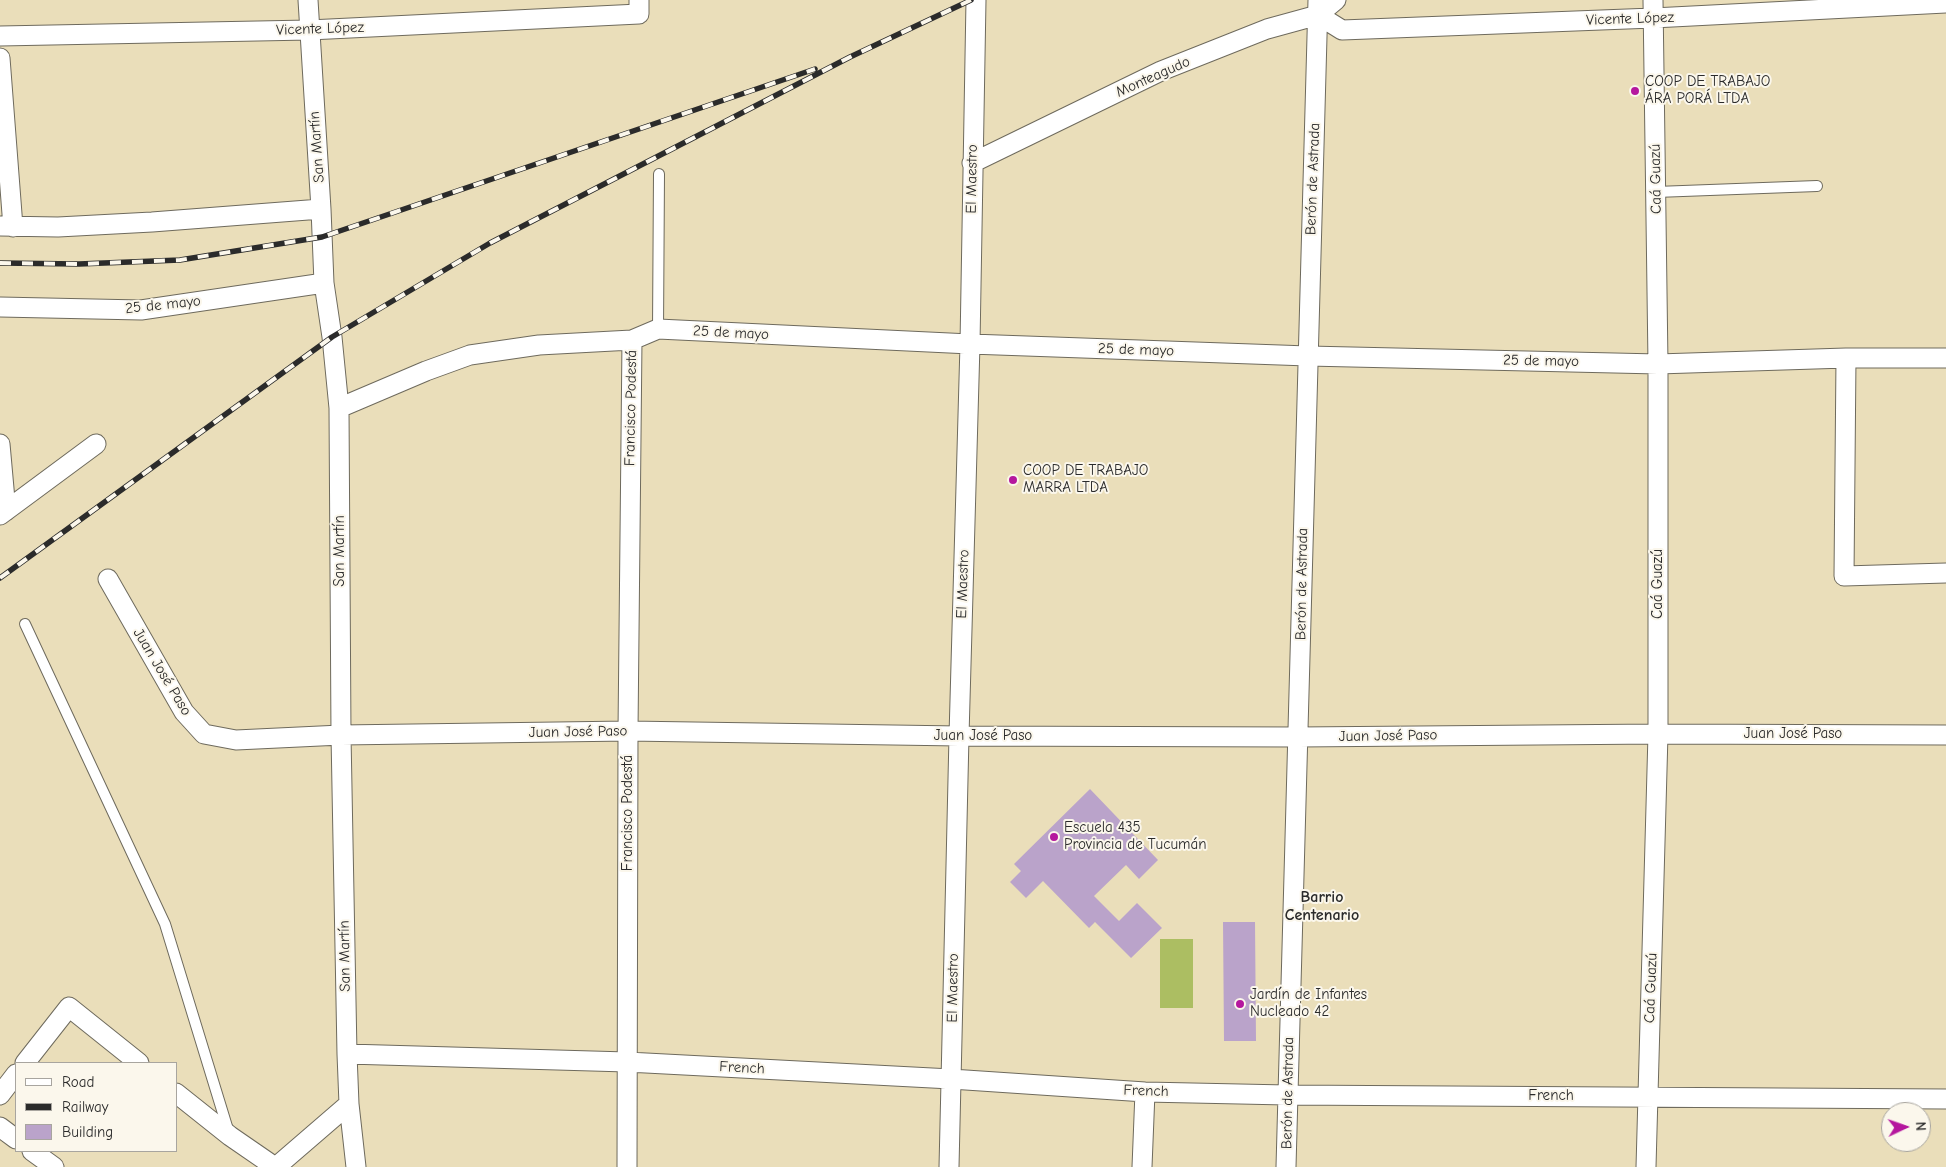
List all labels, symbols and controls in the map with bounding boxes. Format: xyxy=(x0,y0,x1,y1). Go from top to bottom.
street label: Vicente López xyxy=(1586,8,1674,30)
street label: Vicente López xyxy=(276,18,364,40)
street label: Monteagudo xyxy=(1113,53,1193,101)
place label: COOP DE TRABAJO ÁRA PORÁ LTDA xyxy=(1645,73,1770,108)
marker: COOP DE TRABAJO ÁRA PORÁ LTDA xyxy=(1629,85,1641,97)
street label: San Martín xyxy=(306,111,328,183)
street label: Berón de Astrada xyxy=(1302,123,1324,235)
street label: El Maestro xyxy=(962,144,982,214)
street label: Caá Guazú xyxy=(1646,144,1666,214)
street label: 25 de mayo xyxy=(124,292,202,318)
street label: 25 de mayo xyxy=(693,322,769,344)
street label: 25 de mayo xyxy=(1098,340,1174,360)
street label: Francisco Podestá xyxy=(621,350,641,466)
street label: 25 de mayo xyxy=(1503,351,1579,371)
place label: COOP DE TRABAJO MARRA LTDA xyxy=(1023,462,1148,497)
marker: COOP DE TRABAJO MARRA LTDA xyxy=(1007,474,1019,486)
street label: San Martín xyxy=(331,515,349,587)
street label: Berón de Astrada xyxy=(1292,528,1312,640)
street label: El Maestro xyxy=(953,549,973,619)
street label: Caá Guazú xyxy=(1649,549,1667,619)
street label: Juan José Paso xyxy=(129,625,195,719)
street label: Juan José Paso xyxy=(529,722,627,742)
street label: Juan José Paso xyxy=(1744,725,1842,743)
street label: Juan José Paso xyxy=(1339,726,1437,746)
street label: Juan José Paso xyxy=(934,727,1032,745)
street label: Francisco Podestá xyxy=(619,755,637,871)
place label: Escuela 435 Provincia de Tucumán xyxy=(1064,819,1207,854)
marker: Escuela 435 Provincia de Tucumán xyxy=(1048,831,1060,843)
district label: Barrio Centenario xyxy=(1285,887,1359,925)
street label: San Martín xyxy=(335,920,355,992)
street label: El Maestro xyxy=(943,953,963,1023)
street label: Caá Guazú xyxy=(1641,953,1661,1023)
place label: Jardín de Infantes Nucleado 42 xyxy=(1250,986,1367,1021)
marker: Jardín de Infantes Nucleado 42 xyxy=(1234,998,1246,1010)
street label: Berón de Astrada xyxy=(1278,1037,1298,1149)
street label: French xyxy=(719,1058,765,1078)
legend xyxy=(15,1062,178,1152)
text: Road xyxy=(62,1073,94,1091)
street label: French xyxy=(1123,1081,1169,1101)
street label: French xyxy=(1528,1087,1574,1105)
text: Railway xyxy=(62,1098,108,1116)
north arrow xyxy=(1881,1102,1931,1152)
text: N xyxy=(1912,1121,1929,1131)
text: Building xyxy=(62,1123,113,1141)

